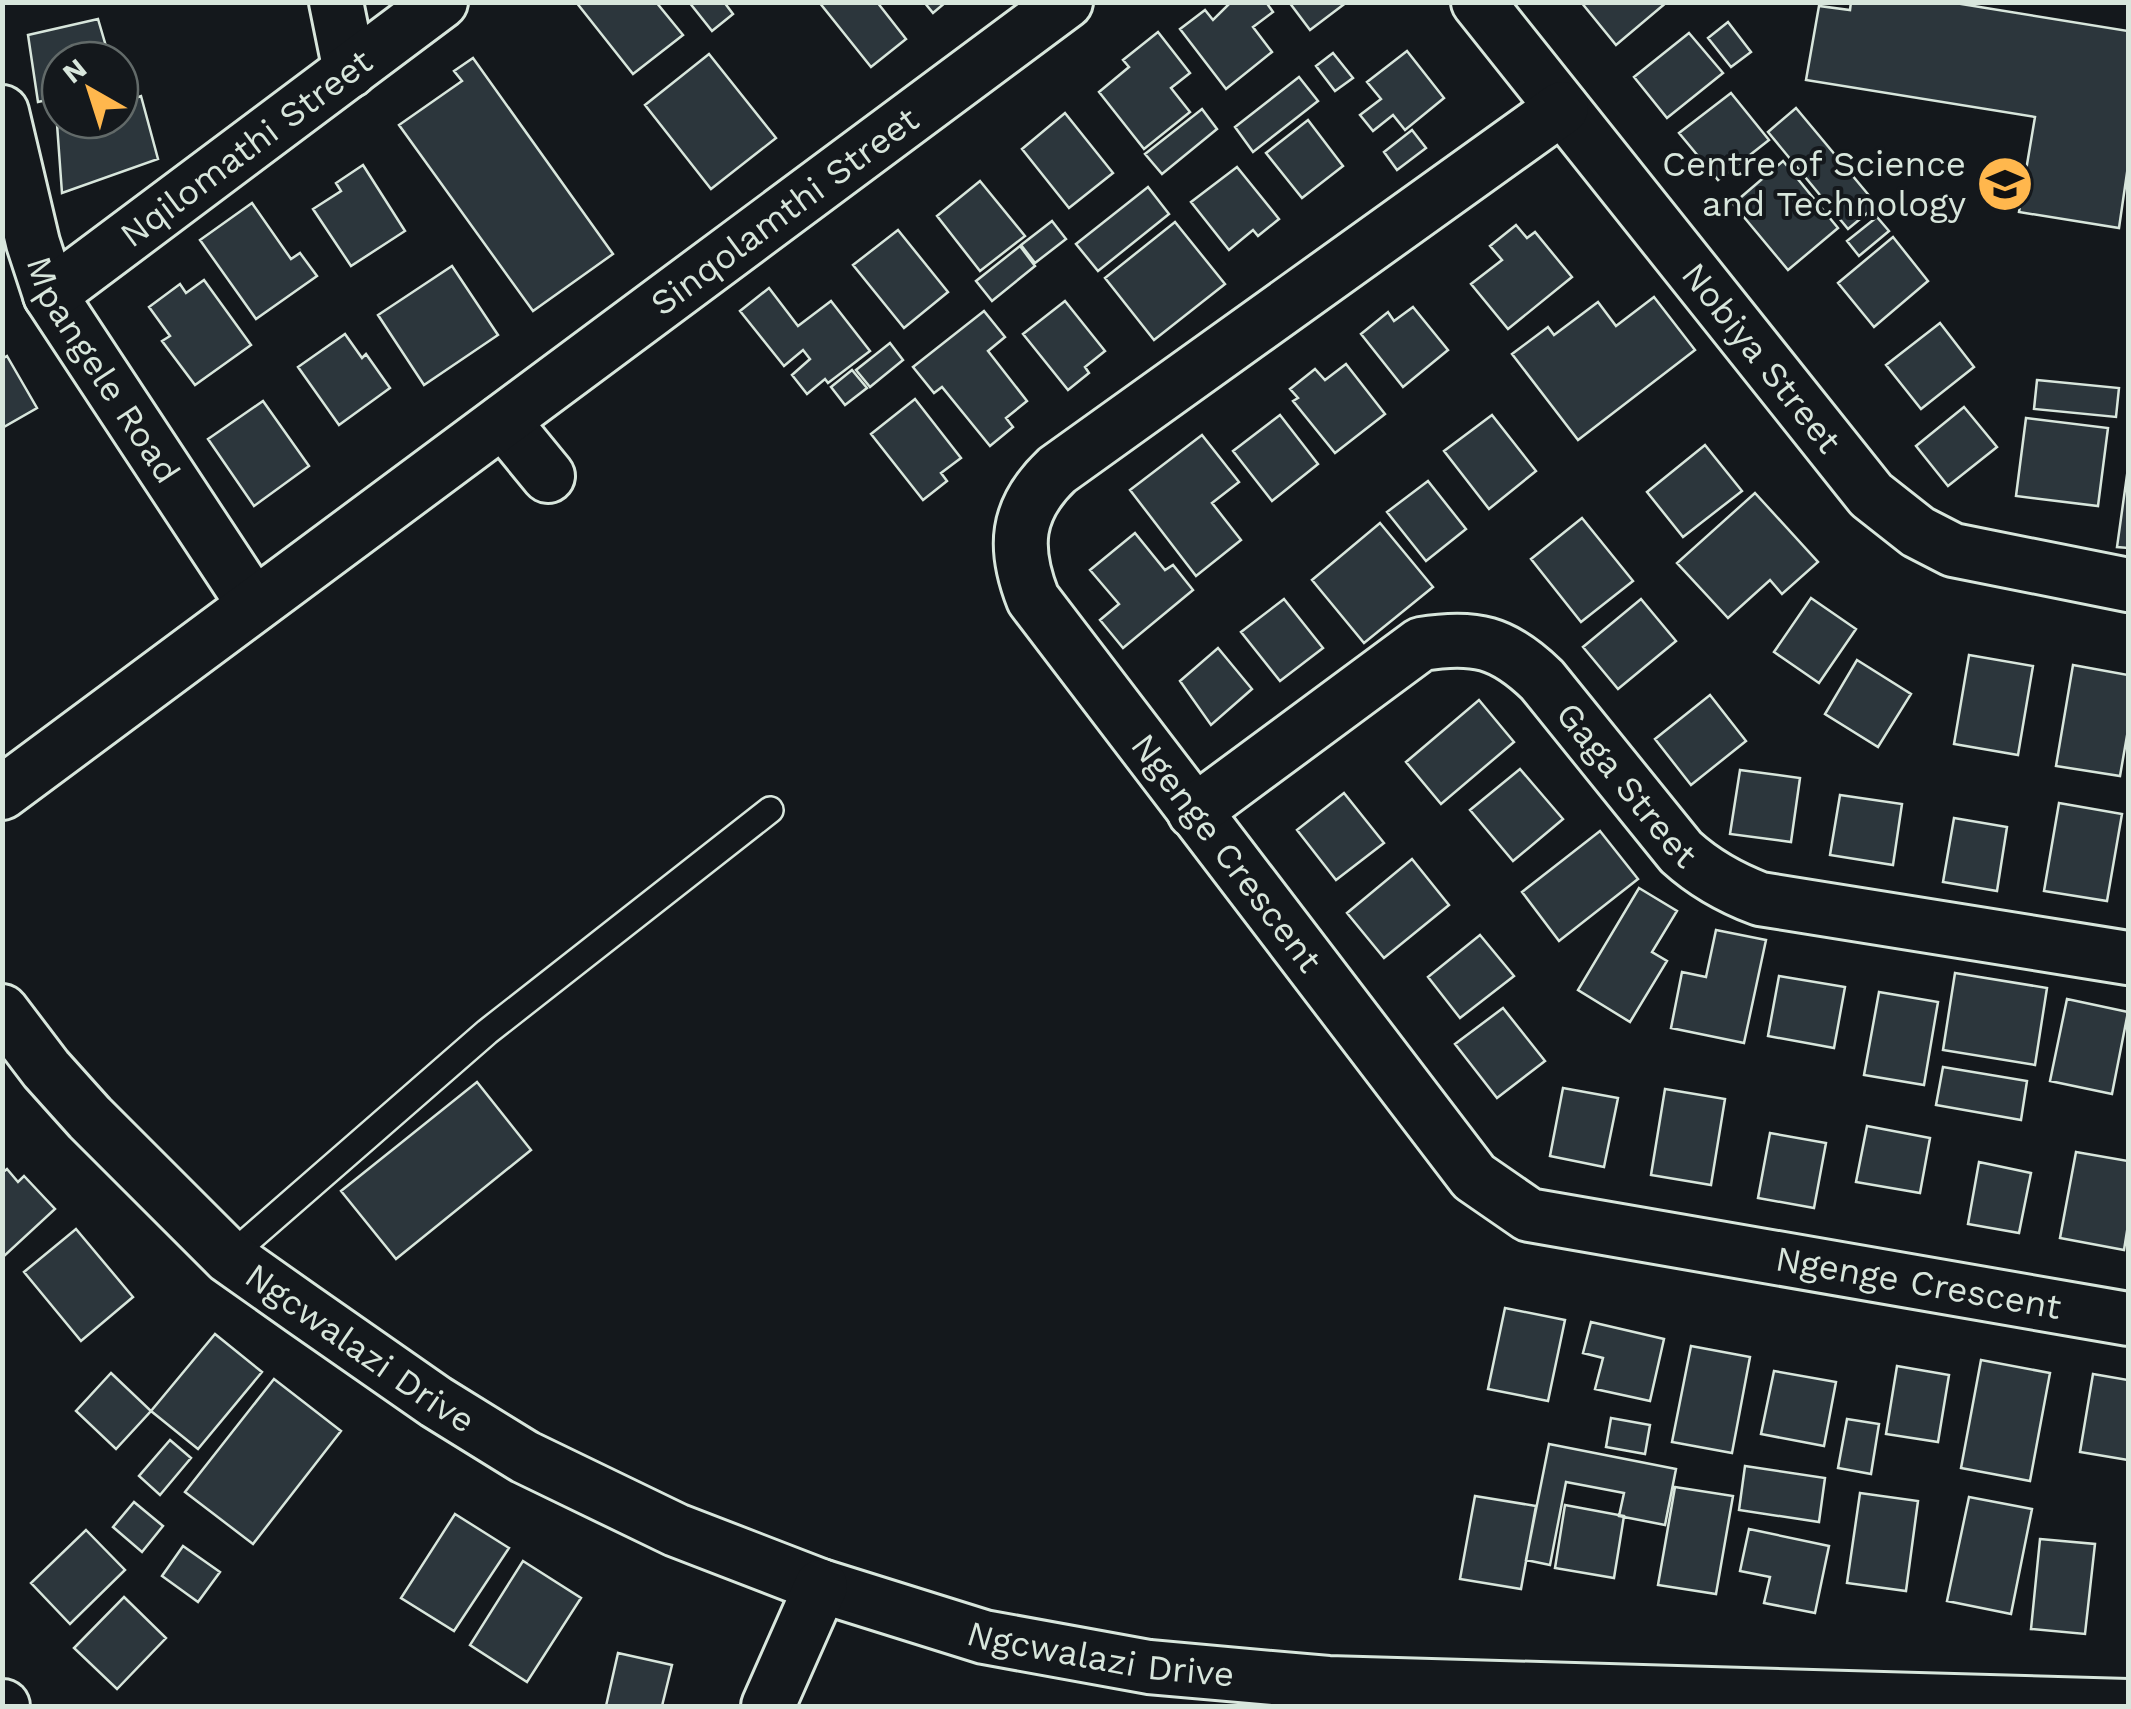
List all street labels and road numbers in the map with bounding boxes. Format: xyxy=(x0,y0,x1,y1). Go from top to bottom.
street label: Nqilomathi Street xyxy=(112,40,381,256)
street label: Sinqolamthi Street xyxy=(642,98,927,324)
street label: Mpangele Road xyxy=(18,251,189,491)
street label: Nobiya Street xyxy=(1673,254,1850,462)
street label: Gaga Street xyxy=(1548,694,1705,877)
street label: Ngenge Crescent xyxy=(1122,725,1331,981)
street label: Ngenge Crescent xyxy=(1773,1237,2065,1328)
street label: Ngcwalazi Drive xyxy=(237,1254,483,1442)
street label: Ngcwalazi Drive xyxy=(962,1612,1236,1696)

